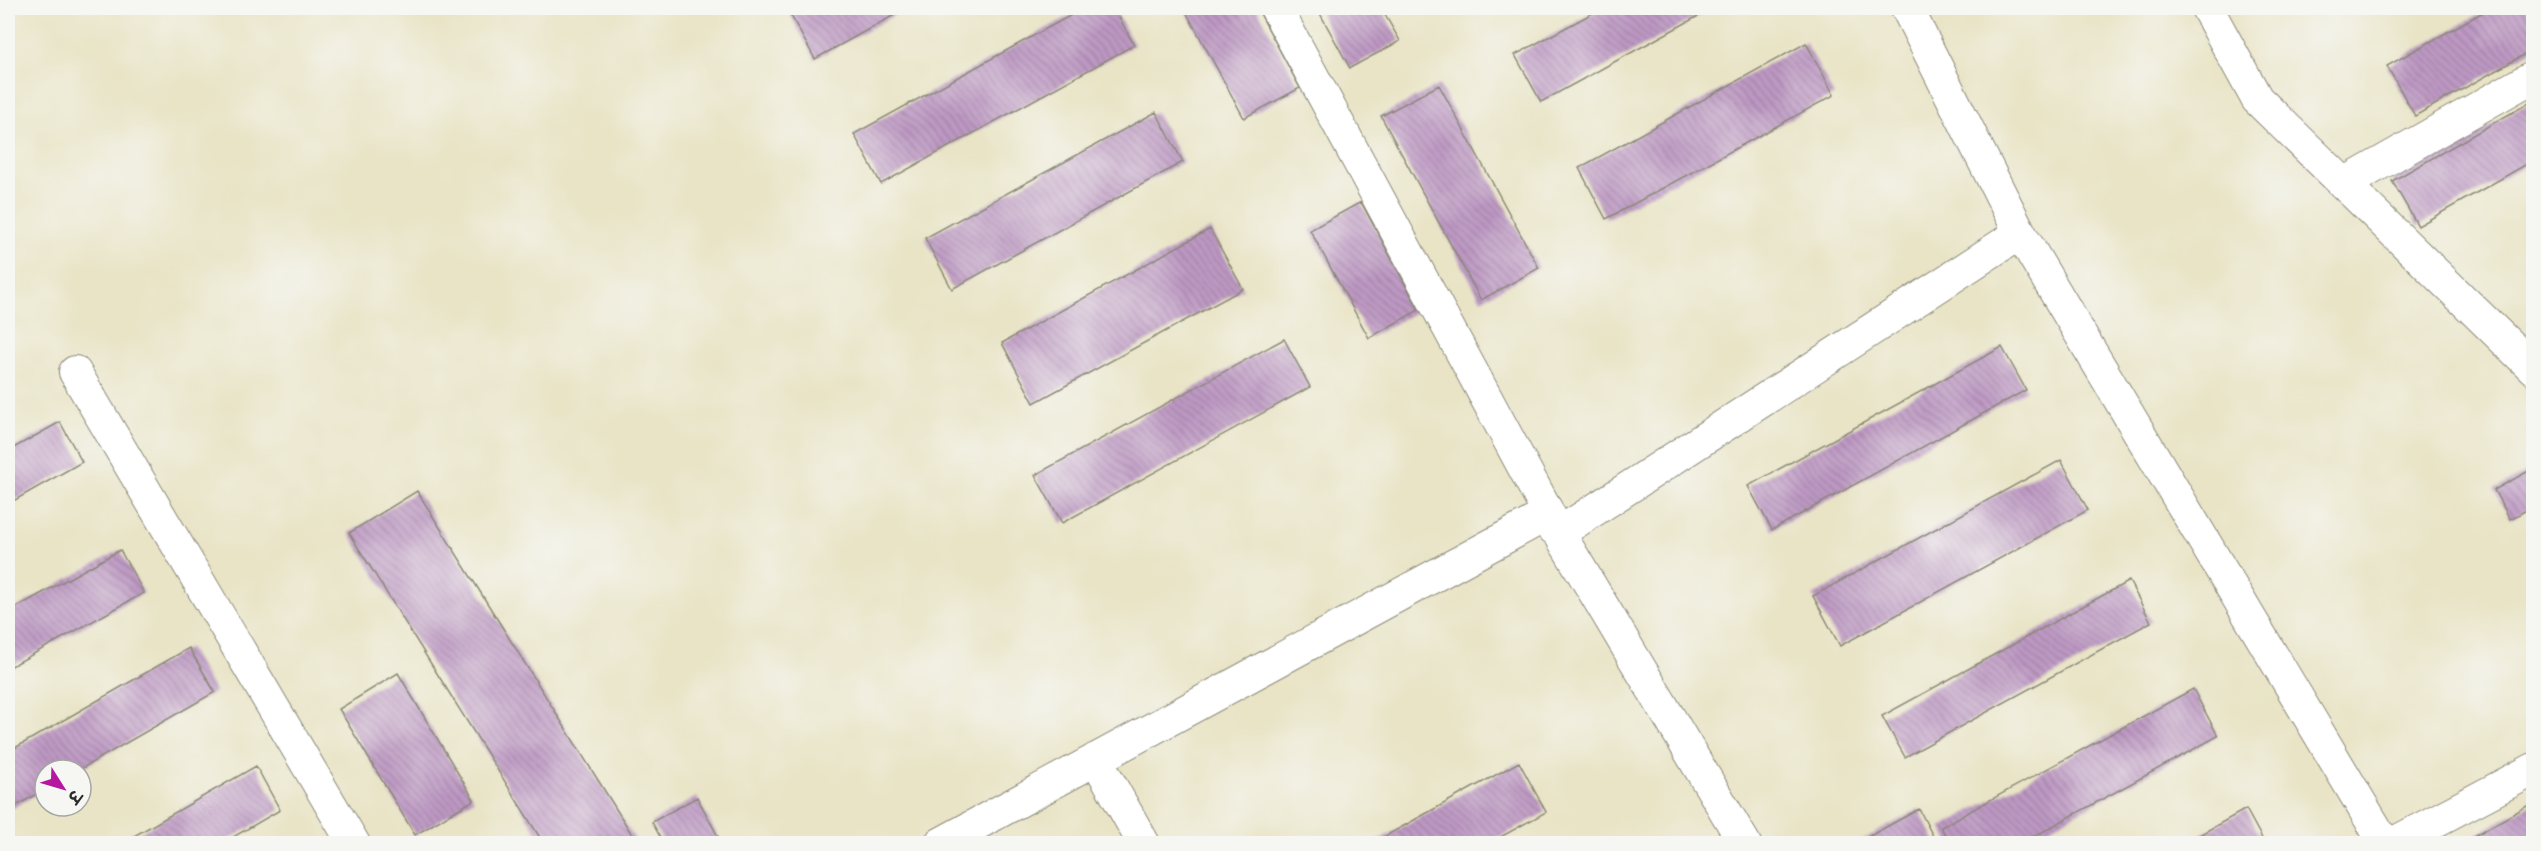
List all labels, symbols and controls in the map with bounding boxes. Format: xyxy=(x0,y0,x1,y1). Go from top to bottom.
north arrow xyxy=(33,758,93,818)
text: उ xyxy=(63,785,88,809)

